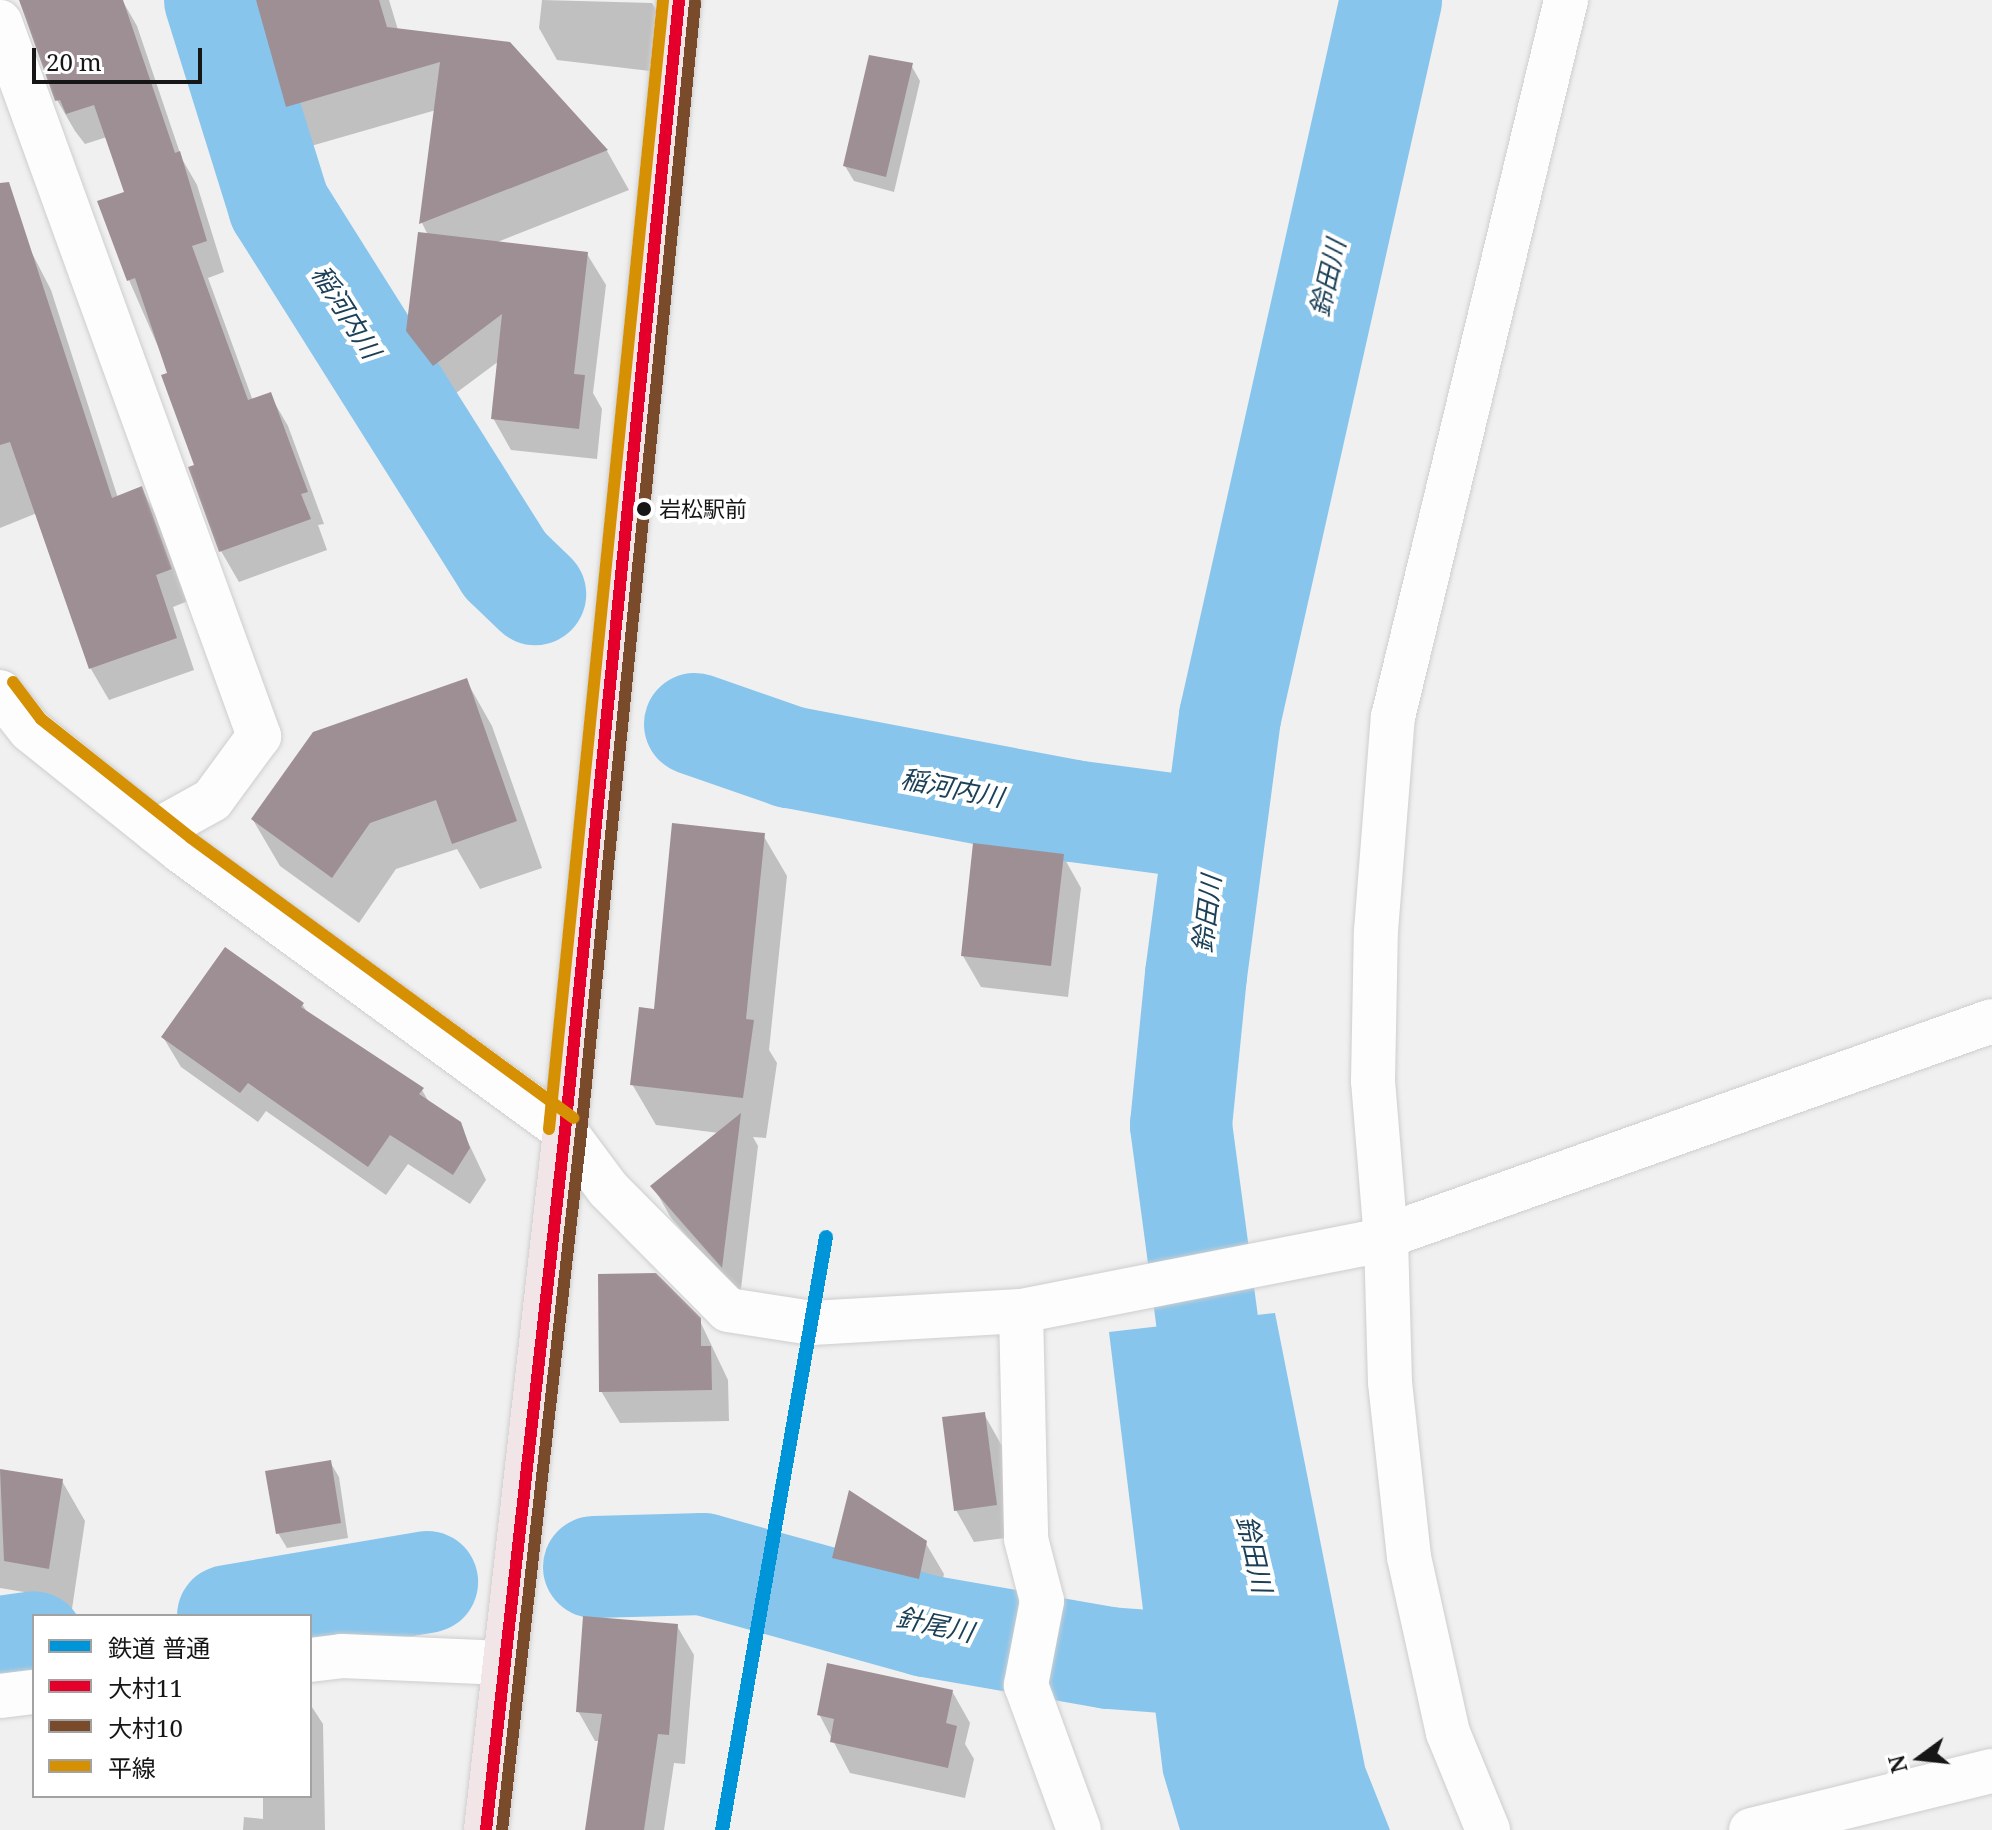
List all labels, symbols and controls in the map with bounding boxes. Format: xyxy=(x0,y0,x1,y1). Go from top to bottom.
scale bar xyxy=(36,32,206,82)
text: 20 m xyxy=(46,45,102,78)
water label: 鈴田川 xyxy=(1304,236,1352,320)
water label: 稲河内川 xyxy=(305,260,387,364)
place label: 岩松駅前 xyxy=(659,496,747,522)
marker: 岩松駅前 xyxy=(636,501,652,517)
water label: 稲河内川 xyxy=(898,763,1006,813)
water label: 鈴田川 xyxy=(1187,873,1227,955)
water label: 鈴田川 xyxy=(1230,1512,1278,1596)
water label: 針尾川 xyxy=(894,1602,976,1648)
legend xyxy=(32,1614,312,1798)
text: 鉄道 普通 xyxy=(108,1631,210,1664)
text: 大村11 xyxy=(108,1671,183,1704)
text: 大村10 xyxy=(108,1711,183,1744)
north arrow xyxy=(1880,1718,1960,1798)
text: 平線 xyxy=(108,1751,156,1784)
text: N xyxy=(1880,1752,1914,1776)

